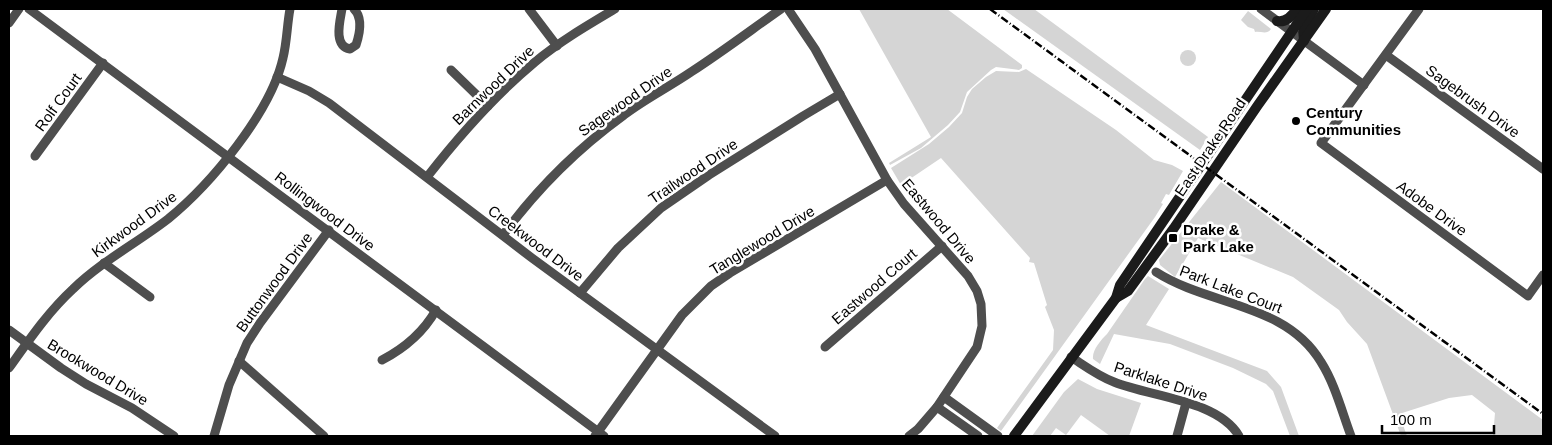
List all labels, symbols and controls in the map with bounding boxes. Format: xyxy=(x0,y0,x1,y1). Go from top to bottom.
street label: Barnwood Drive xyxy=(449,42,537,128)
street label: Sagebrush Drive xyxy=(1423,61,1523,141)
street label: Sagewood Drive xyxy=(575,62,675,140)
street label: Rolf Court xyxy=(31,69,85,134)
street label: East Drake Road xyxy=(1171,95,1249,199)
place label: Century Communities xyxy=(1306,104,1401,138)
marker: Century Communities xyxy=(1290,115,1302,127)
street label: Trailwood Drive xyxy=(645,135,741,207)
street label: Rollingwood Drive xyxy=(272,168,378,254)
street label: Eastwood Drive xyxy=(899,175,979,267)
street label: Adobe Drive xyxy=(1394,177,1470,239)
street label: Kirkwood Drive xyxy=(88,187,180,261)
street label: Creekwood Drive xyxy=(485,202,587,284)
street label: Tanglewood Drive xyxy=(707,202,817,278)
place label: Drake & Park Lake xyxy=(1183,221,1254,255)
street label: Buttonwood Drive xyxy=(232,229,316,335)
marker: Drake & Park Lake xyxy=(1167,232,1179,244)
street label: Eastwood Court xyxy=(828,244,920,327)
street label: Park Lake Court xyxy=(1177,262,1285,317)
street label: Brookwood Drive xyxy=(45,335,151,409)
street label: Parklake Drive xyxy=(1112,358,1210,404)
scale bar xyxy=(1382,402,1494,434)
text: 100 m xyxy=(1390,411,1432,428)

